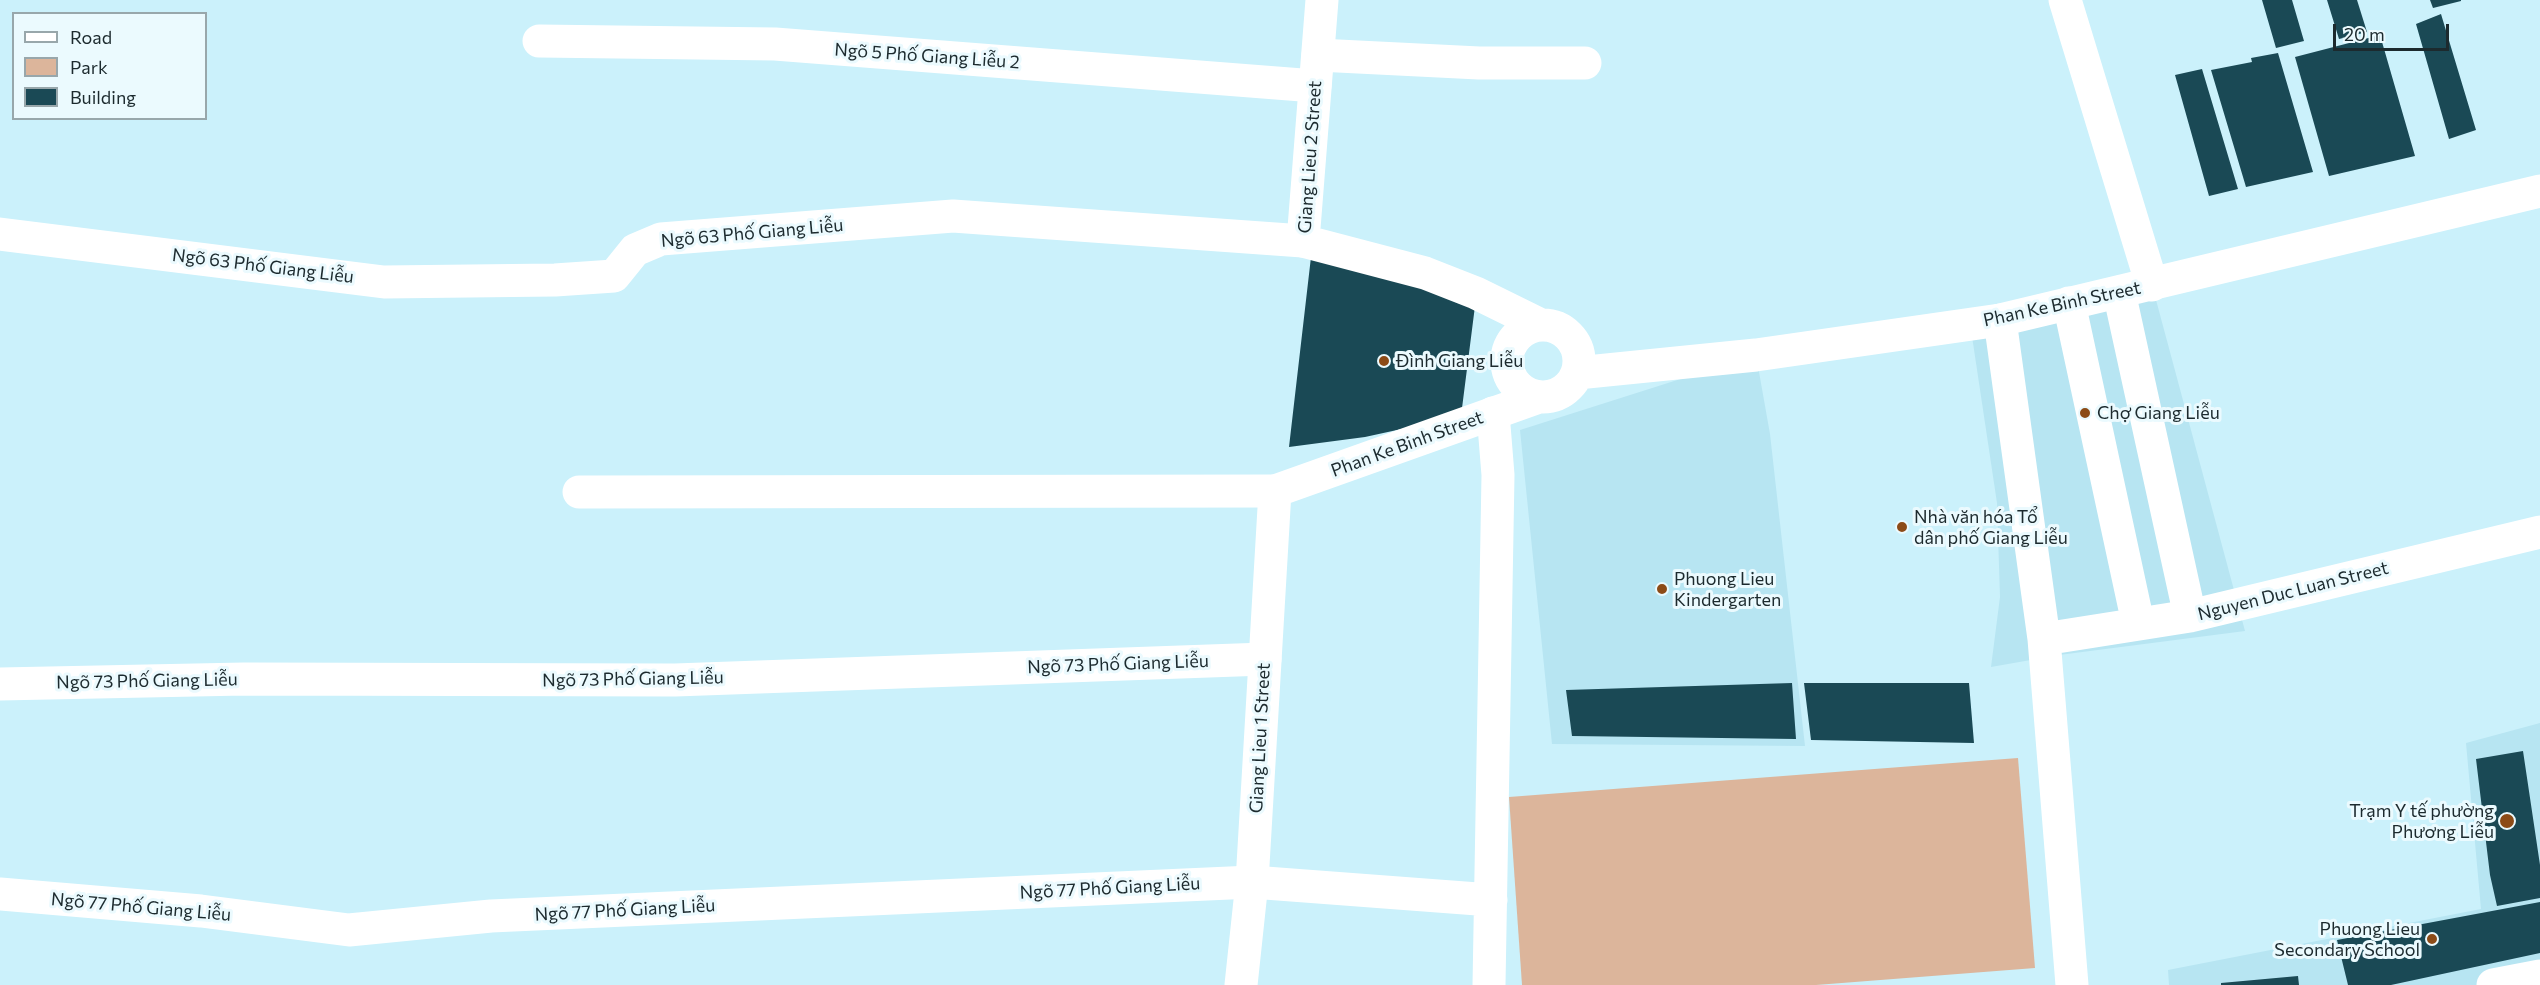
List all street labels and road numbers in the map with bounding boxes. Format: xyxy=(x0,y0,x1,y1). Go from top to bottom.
street label: Ngõ 5 Phố Giang Liễu 2 xyxy=(834,39,1020,73)
street label: Giang Lieu 2 Street xyxy=(1294,80,1326,234)
street label: Ngõ 63 Phố Giang Liễu xyxy=(660,214,844,252)
street label: Ngõ 63 Phố Giang Liễu xyxy=(171,244,355,288)
street label: Phan Ke Binh Street xyxy=(1981,277,2143,331)
street label: Phan Ke Binh Street xyxy=(1328,406,1486,482)
street label: Nguyen Duc Luan Street xyxy=(2195,557,2391,625)
street label: Ngõ 73 Phố Giang Liễu xyxy=(1027,650,1209,678)
street label: Giang Lieu 1 Street xyxy=(1245,662,1275,814)
street label: Ngõ 73 Phố Giang Liễu xyxy=(542,667,724,691)
street label: Ngõ 73 Phố Giang Liễu xyxy=(56,669,238,693)
street label: Ngõ 77 Phố Giang Liễu xyxy=(1019,872,1201,904)
street label: Ngõ 77 Phố Giang Liễu xyxy=(50,888,232,926)
street label: Ngõ 77 Phố Giang Liễu xyxy=(534,894,716,926)

